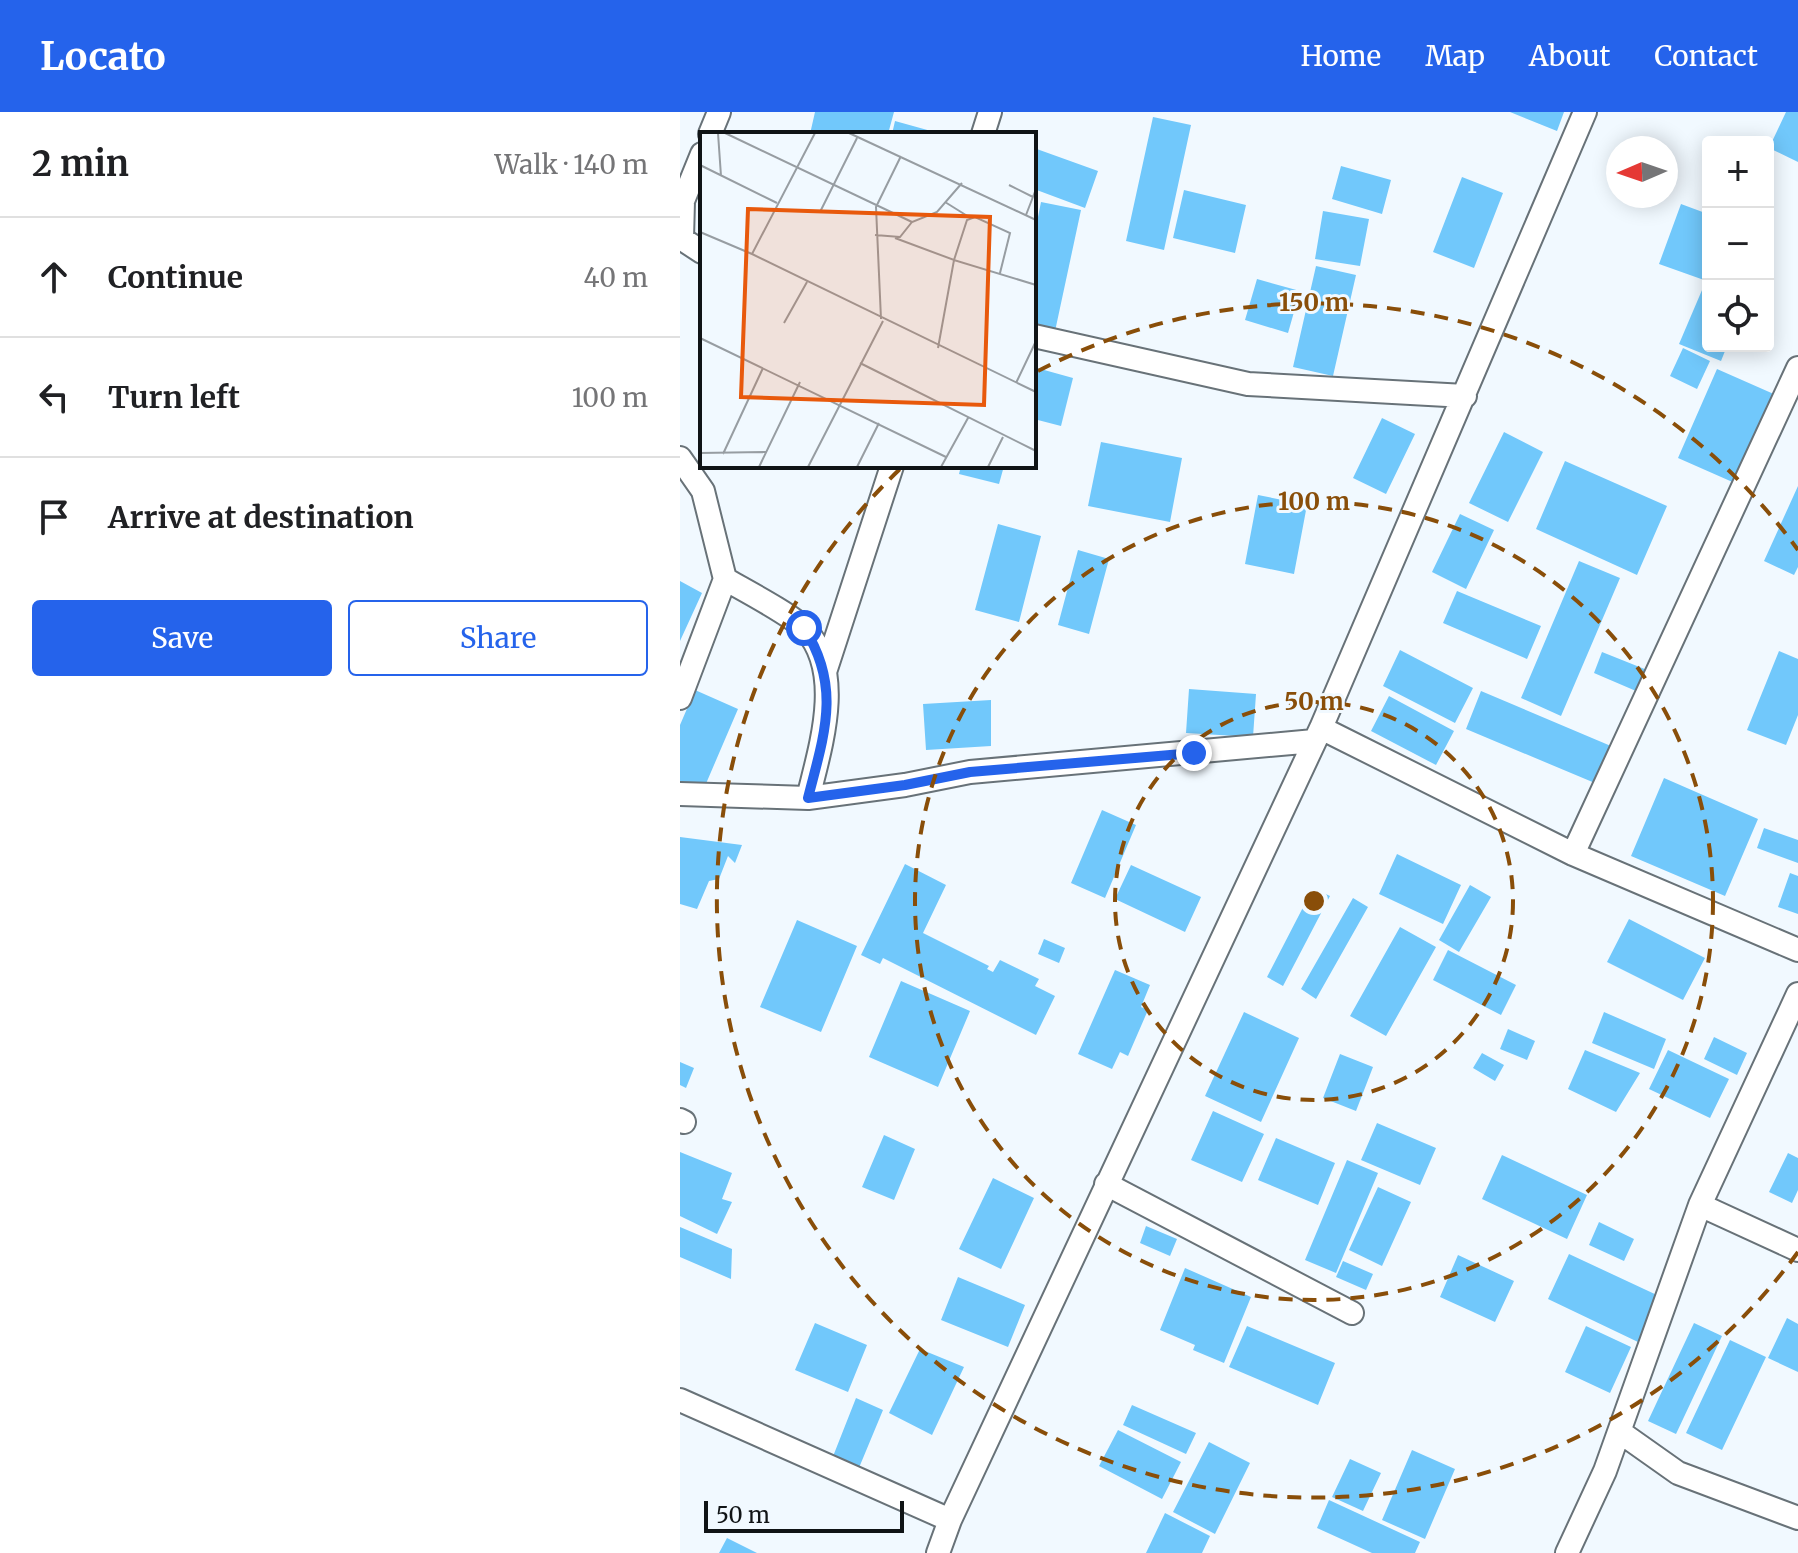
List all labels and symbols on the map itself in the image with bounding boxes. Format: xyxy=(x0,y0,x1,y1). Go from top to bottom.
inset map xyxy=(700,132,1036,468)
north arrow xyxy=(1606,136,1678,208)
text: 150 m xyxy=(1279,287,1349,318)
text: 100 m xyxy=(1278,486,1350,517)
route start xyxy=(786,610,822,646)
text: 50 m xyxy=(1284,686,1344,717)
route end xyxy=(1176,735,1212,771)
centre of rings xyxy=(1300,887,1328,915)
scale bar xyxy=(704,1497,904,1533)

